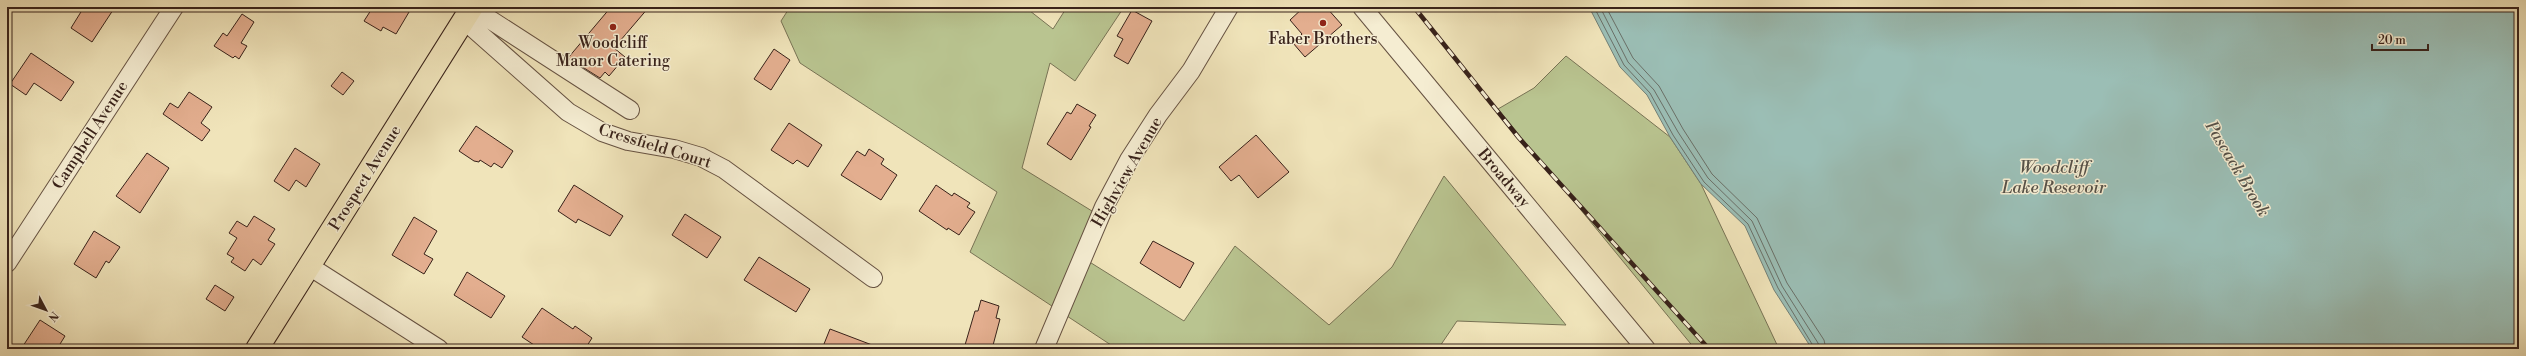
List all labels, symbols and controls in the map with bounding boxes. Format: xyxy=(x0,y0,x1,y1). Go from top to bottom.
marker: Faber Brothers xyxy=(1318,18,1328,28)
marker: Woodcliff Manor Catering xyxy=(608,22,618,32)
scale bar xyxy=(2372,26,2428,52)
place label: Faber Brothers xyxy=(1268,29,1378,49)
place label: Woodcliff Manor Catering xyxy=(556,33,671,71)
text: 20 m xyxy=(2378,33,2406,48)
street label: Campbell Avenue xyxy=(48,77,132,193)
street label: Highview Avenue xyxy=(1087,113,1167,231)
water label: Pascack Brook xyxy=(2199,116,2274,221)
street label: Cressfield Court xyxy=(596,119,714,173)
street label: Prospect Avenue xyxy=(325,121,405,235)
street label: Broadway xyxy=(1473,144,1535,212)
water label: Woodcliff Lake Resevoir xyxy=(2001,157,2107,199)
north arrow xyxy=(26,290,66,330)
text: N xyxy=(44,308,61,324)

